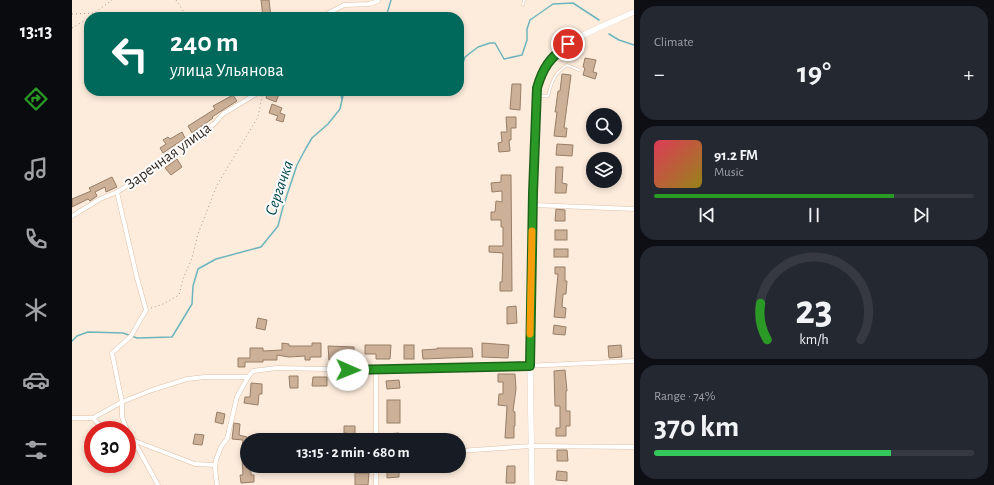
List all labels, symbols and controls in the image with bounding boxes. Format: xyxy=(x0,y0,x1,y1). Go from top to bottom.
text: 13:13 xyxy=(20,23,52,41)
pin xyxy=(551,27,585,61)
icon: left xyxy=(104,28,156,80)
text: 240 m xyxy=(170,29,239,57)
icon: arrive xyxy=(557,33,579,55)
text: Climate xyxy=(654,36,693,49)
text: 19° xyxy=(797,58,831,88)
text: улица Ульянова xyxy=(170,62,284,80)
text: − xyxy=(654,63,665,85)
text: + xyxy=(963,63,974,85)
icon: directions xyxy=(22,85,50,113)
map controls xyxy=(586,108,622,188)
button: search xyxy=(586,108,622,144)
street label: Заречная улица xyxy=(122,120,215,193)
text: 91.2 FM xyxy=(714,148,758,163)
button: layers xyxy=(586,152,622,188)
icon: music xyxy=(22,155,50,183)
water label: Сергачка xyxy=(262,158,297,218)
text: Music xyxy=(714,166,744,179)
icon: previous xyxy=(696,204,718,226)
icon: pause xyxy=(803,204,825,226)
icon: next xyxy=(910,204,932,226)
icon: phone xyxy=(22,225,50,253)
text: 23 xyxy=(795,290,833,331)
icon: climate xyxy=(22,296,50,324)
text: km/h xyxy=(799,333,829,347)
position arrow xyxy=(327,349,369,391)
icon: car xyxy=(22,366,50,394)
text: Range · 74% xyxy=(654,390,716,403)
text: 370 km xyxy=(654,412,739,442)
speed limit sign: 30 xyxy=(84,421,136,473)
icon: filters xyxy=(22,436,50,464)
text: 13:15 · 2 min · 680 m xyxy=(296,445,410,460)

